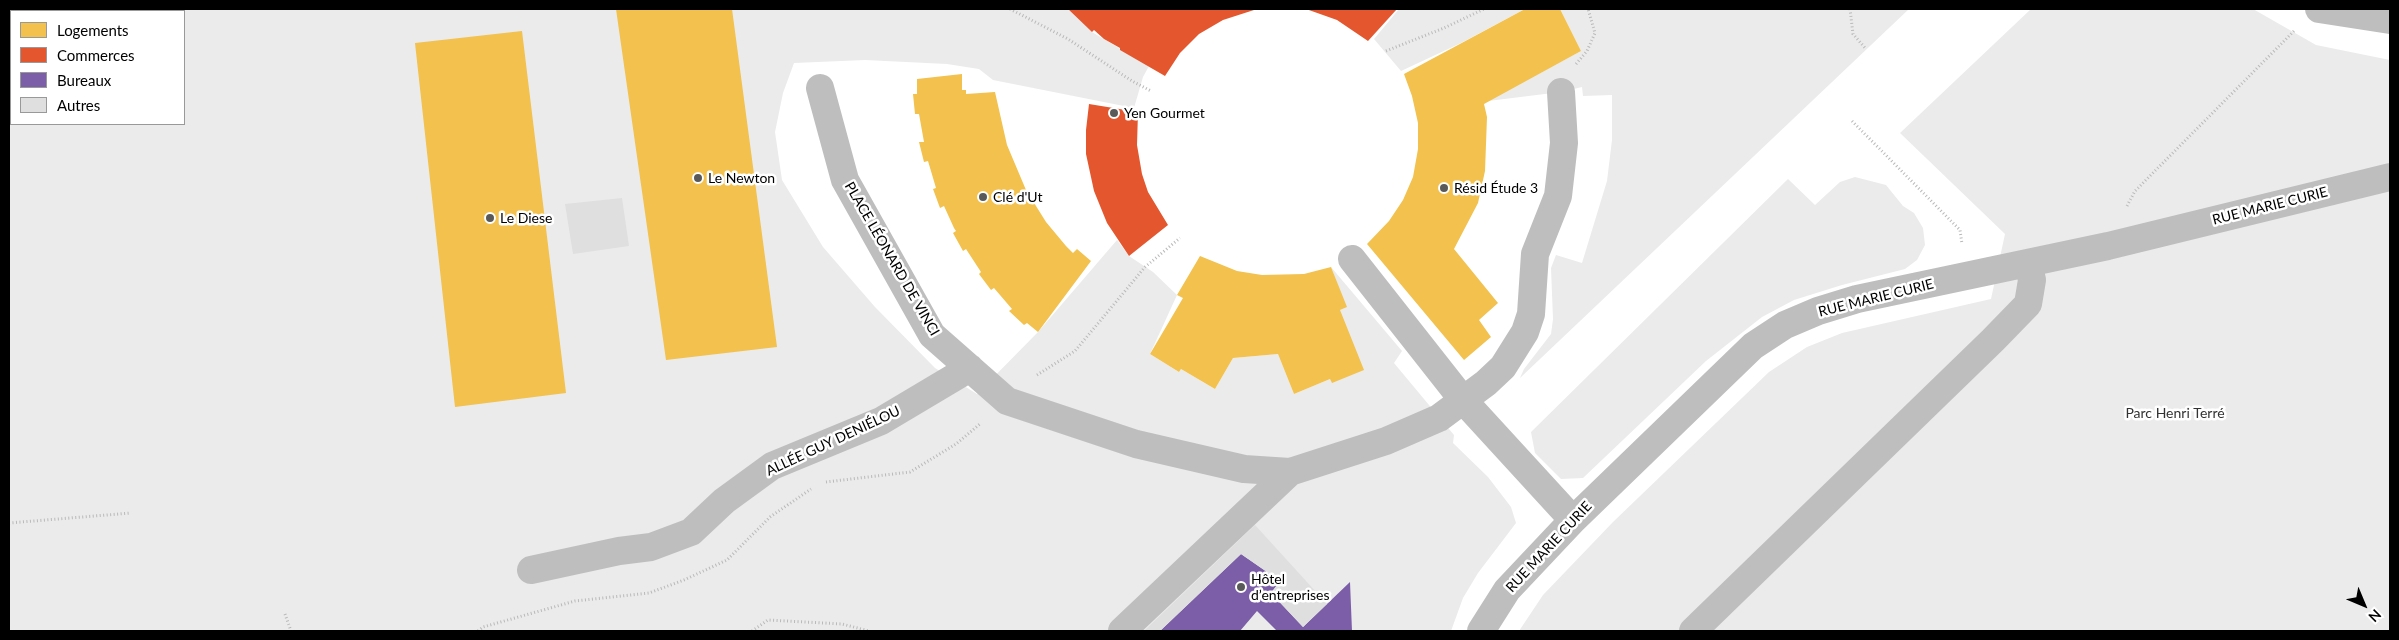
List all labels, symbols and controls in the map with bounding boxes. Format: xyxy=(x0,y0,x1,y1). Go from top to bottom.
legend xyxy=(10,10,185,125)
text: Logements xyxy=(57,21,129,39)
text: Commerces xyxy=(57,46,135,64)
text: Bureaux xyxy=(57,71,111,89)
text: Autres xyxy=(57,96,100,114)
place label: Yen Gourmet xyxy=(1124,105,1205,121)
marker: Yen Gourmet xyxy=(1108,107,1120,119)
place label: Le Newton xyxy=(708,170,775,186)
marker: Le Newton xyxy=(692,172,704,184)
street label: PLACE LÉONARD DE VINCI xyxy=(841,179,943,339)
place label: Résid Étude 3 xyxy=(1454,180,1538,196)
marker: Résid Étude 3 xyxy=(1438,182,1450,194)
street label: RUE MARIE CURIE xyxy=(2211,184,2329,228)
place label: Clé d'Ut xyxy=(993,189,1042,205)
marker: Clé d'Ut xyxy=(977,191,989,203)
place label: Le Diese xyxy=(500,210,552,226)
marker: Le Diese xyxy=(484,212,496,224)
street label: RUE MARIE CURIE xyxy=(1817,276,1935,320)
street label: ALLÉE GUY DENIÉLOU xyxy=(763,403,903,479)
park label: Parc Henri Terré xyxy=(2125,405,2225,421)
street label: RUE MARIE CURIE xyxy=(1503,498,1595,596)
place label: Hôtel d’entreprises xyxy=(1251,571,1330,604)
north arrow xyxy=(2339,580,2389,630)
marker: Hôtel d’entreprises xyxy=(1235,581,1247,593)
text: N xyxy=(2365,606,2385,626)

